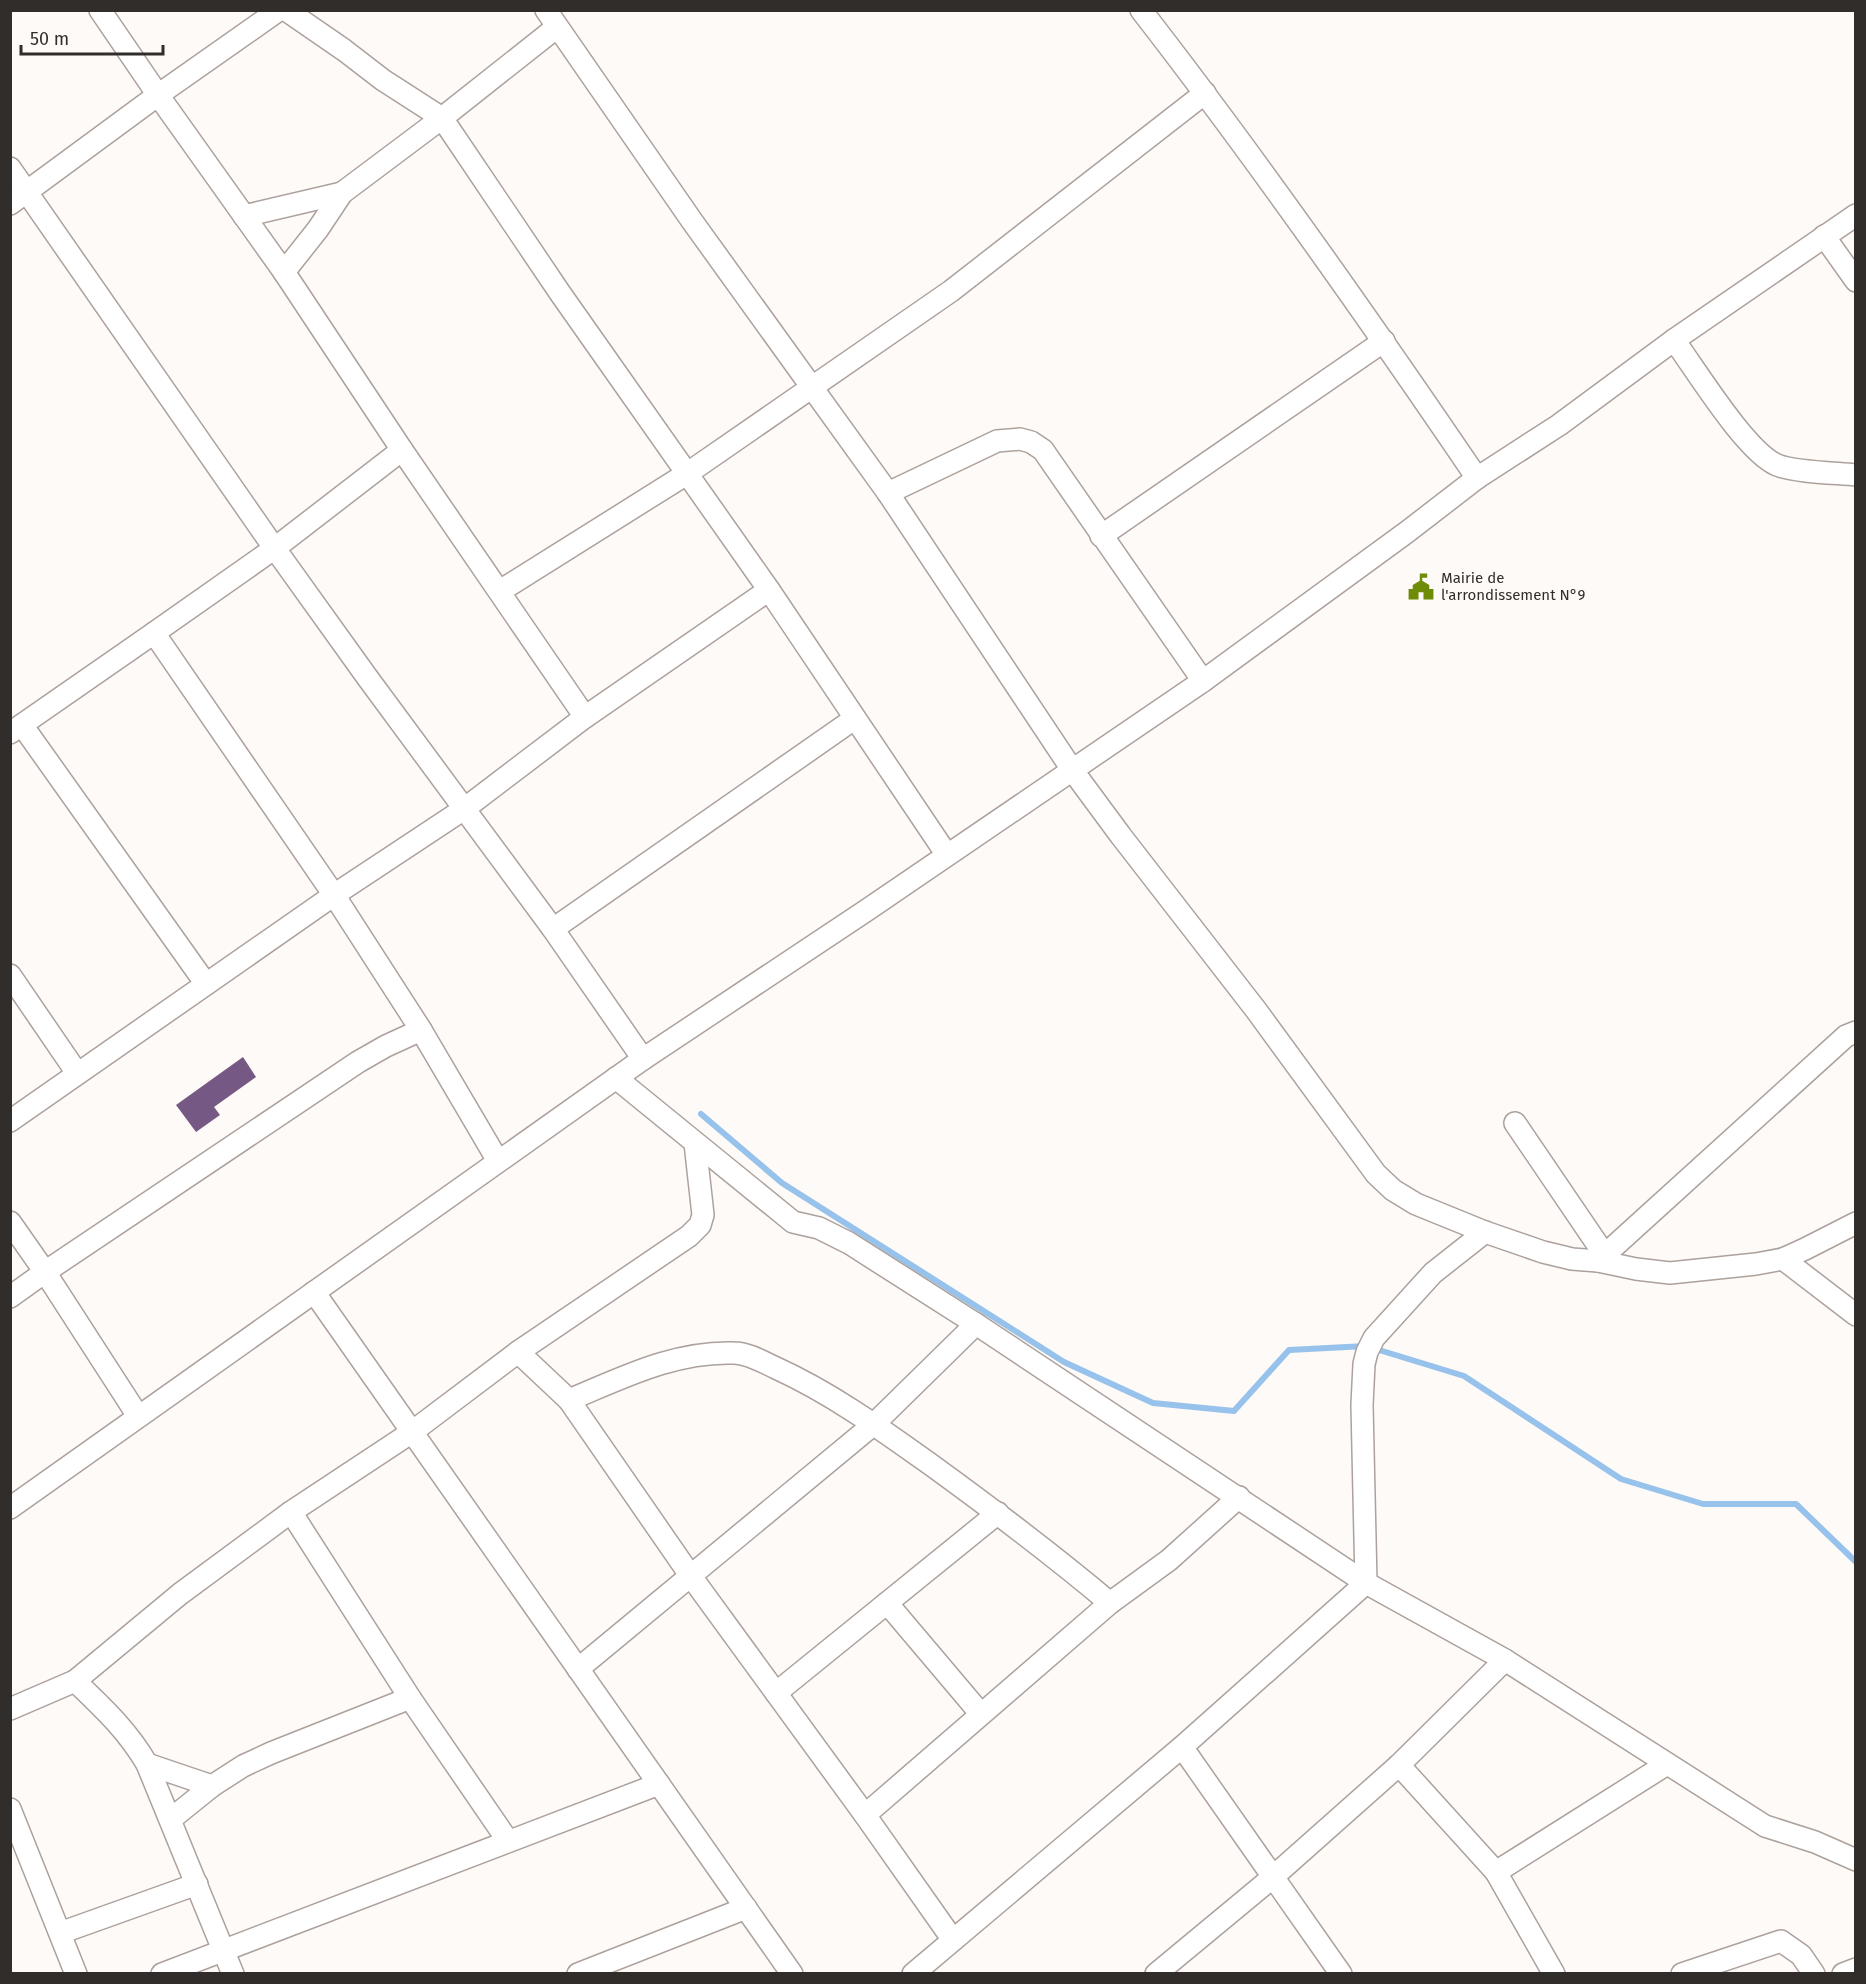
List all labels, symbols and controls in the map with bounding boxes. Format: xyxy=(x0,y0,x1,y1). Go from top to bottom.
scale bar xyxy=(21,18,164,56)
text: 50 m xyxy=(30,28,69,50)
place label: Mairie de l'arrondissement N°9 xyxy=(1441,569,1586,604)
public building icon: Mairie de l'arrondissement N°9 xyxy=(1406,572,1436,602)

